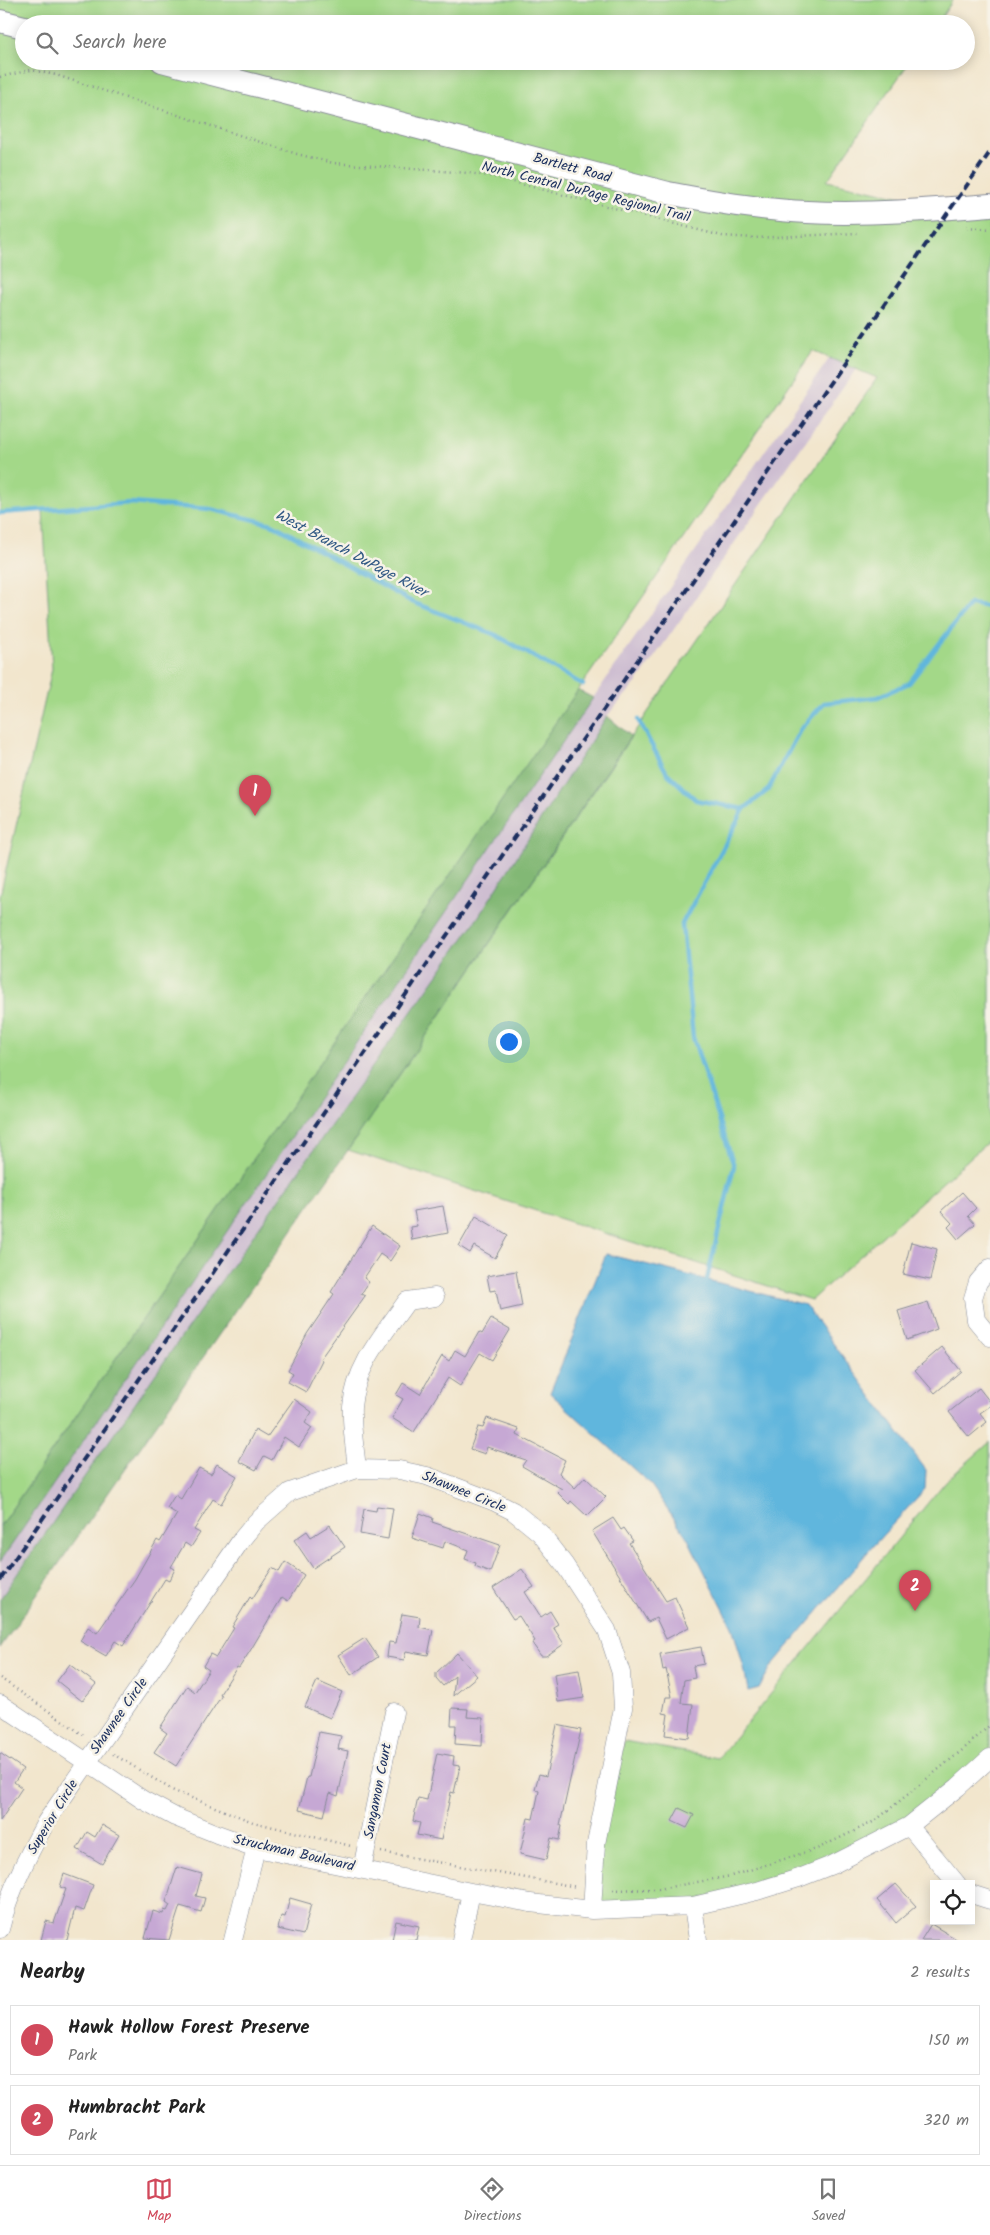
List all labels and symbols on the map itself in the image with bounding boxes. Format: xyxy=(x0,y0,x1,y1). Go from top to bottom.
street label: Bartlett Road xyxy=(531,147,614,189)
street label: North Central DuPage Regional Trail xyxy=(479,155,693,229)
water label: West Branch DuPage River xyxy=(271,504,434,606)
pin: 1 xyxy=(239,775,271,816)
your location xyxy=(496,1029,522,1055)
street label: Shawnee Circle xyxy=(419,1465,510,1519)
pin: 2 xyxy=(899,1570,931,1611)
street label: Shawnee Circle xyxy=(84,1673,154,1759)
street label: Sangamon Court xyxy=(358,1741,398,1841)
street label: Superior Circle xyxy=(22,1775,84,1859)
street label: Struckman Boulevard xyxy=(231,1828,358,1878)

